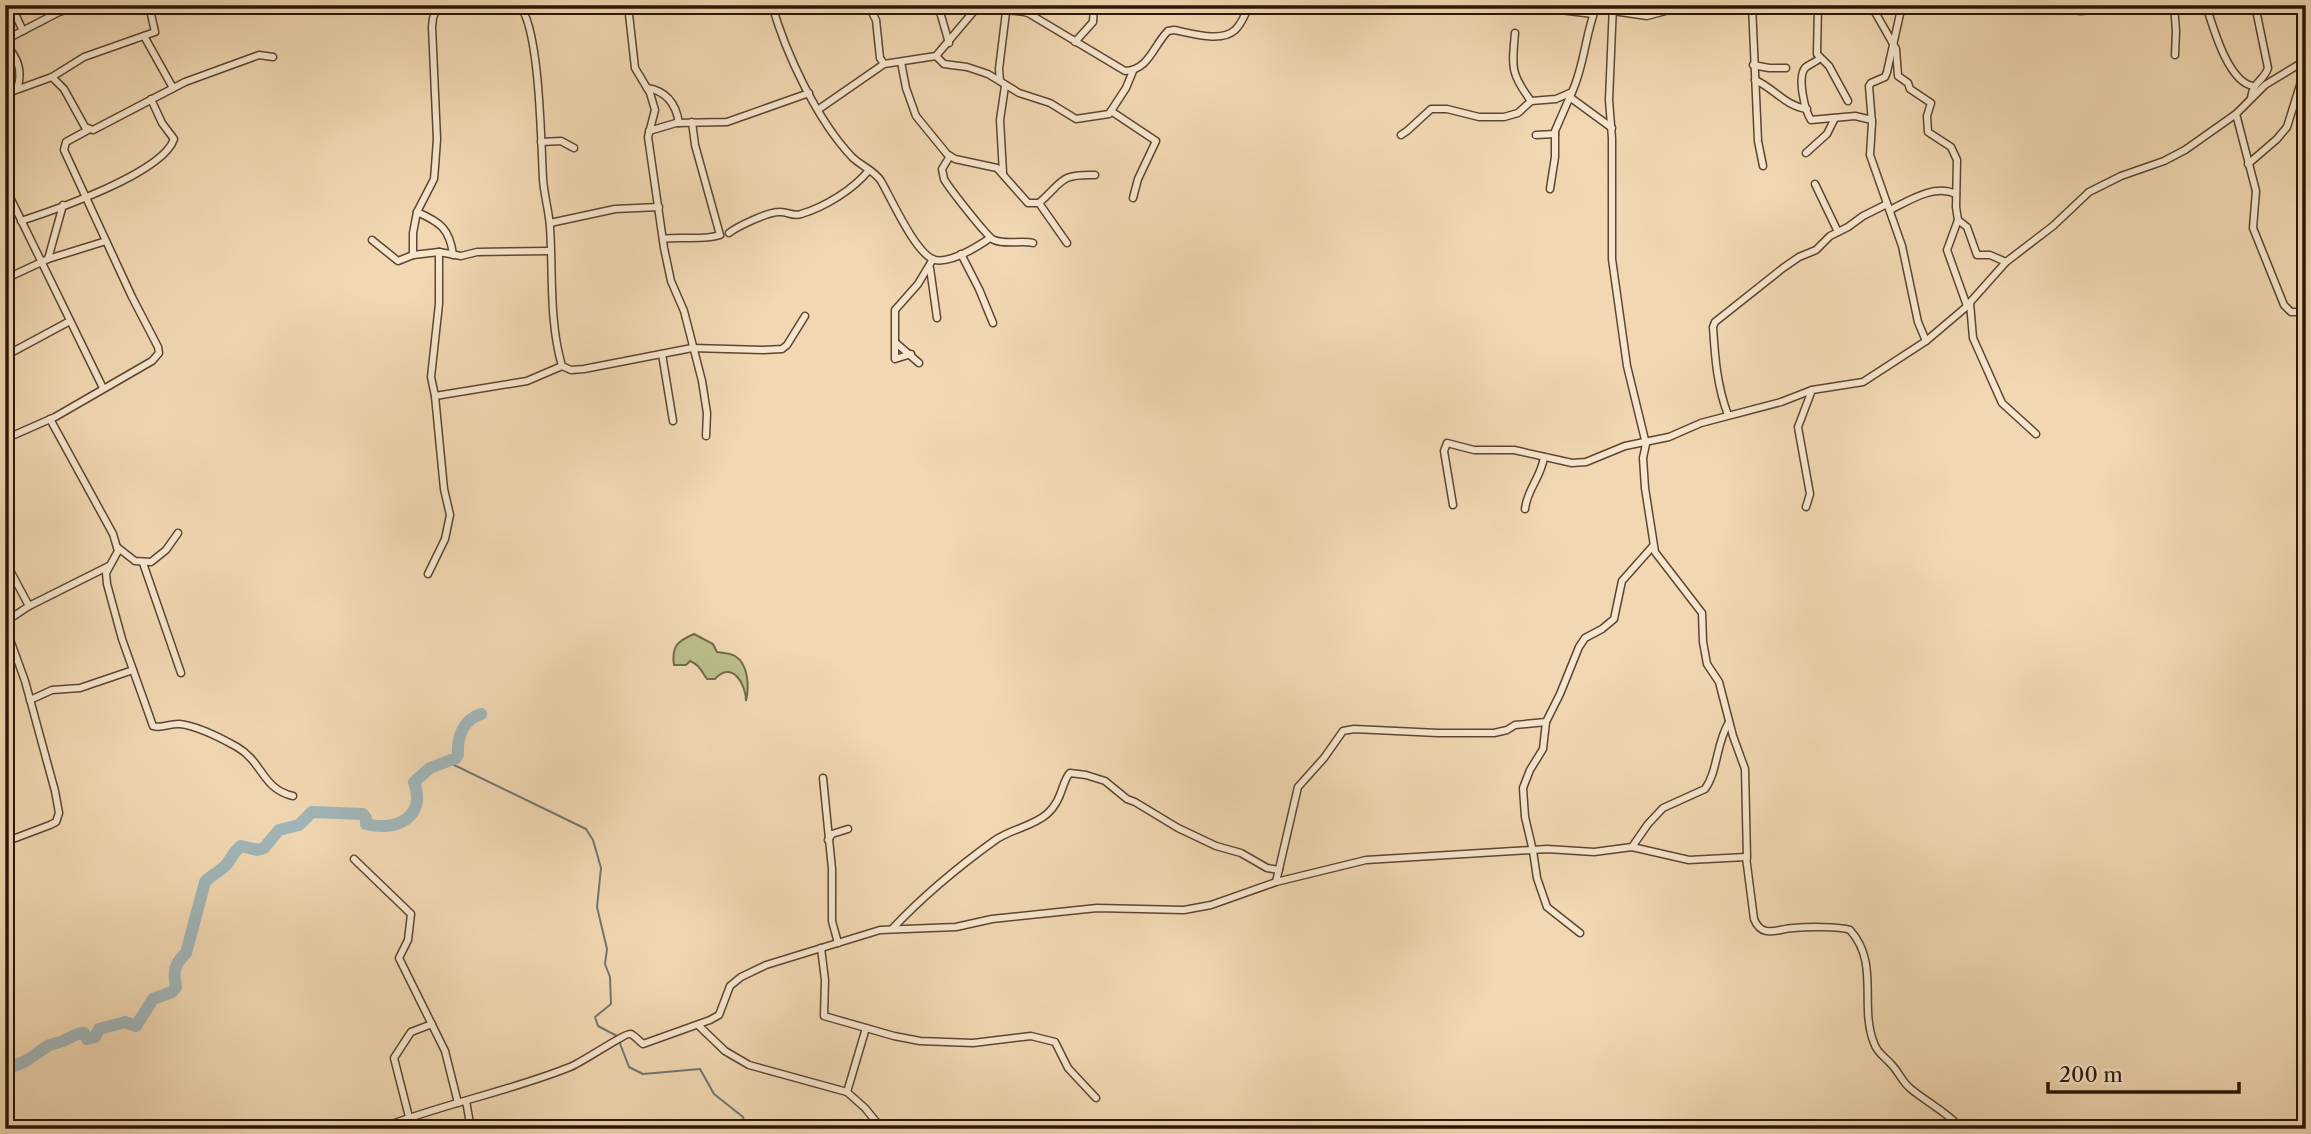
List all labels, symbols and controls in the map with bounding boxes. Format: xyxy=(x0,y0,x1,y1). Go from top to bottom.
scale bar xyxy=(2048,1050,2239,1094)
text: 200 m xyxy=(2059,1062,2123,1087)

